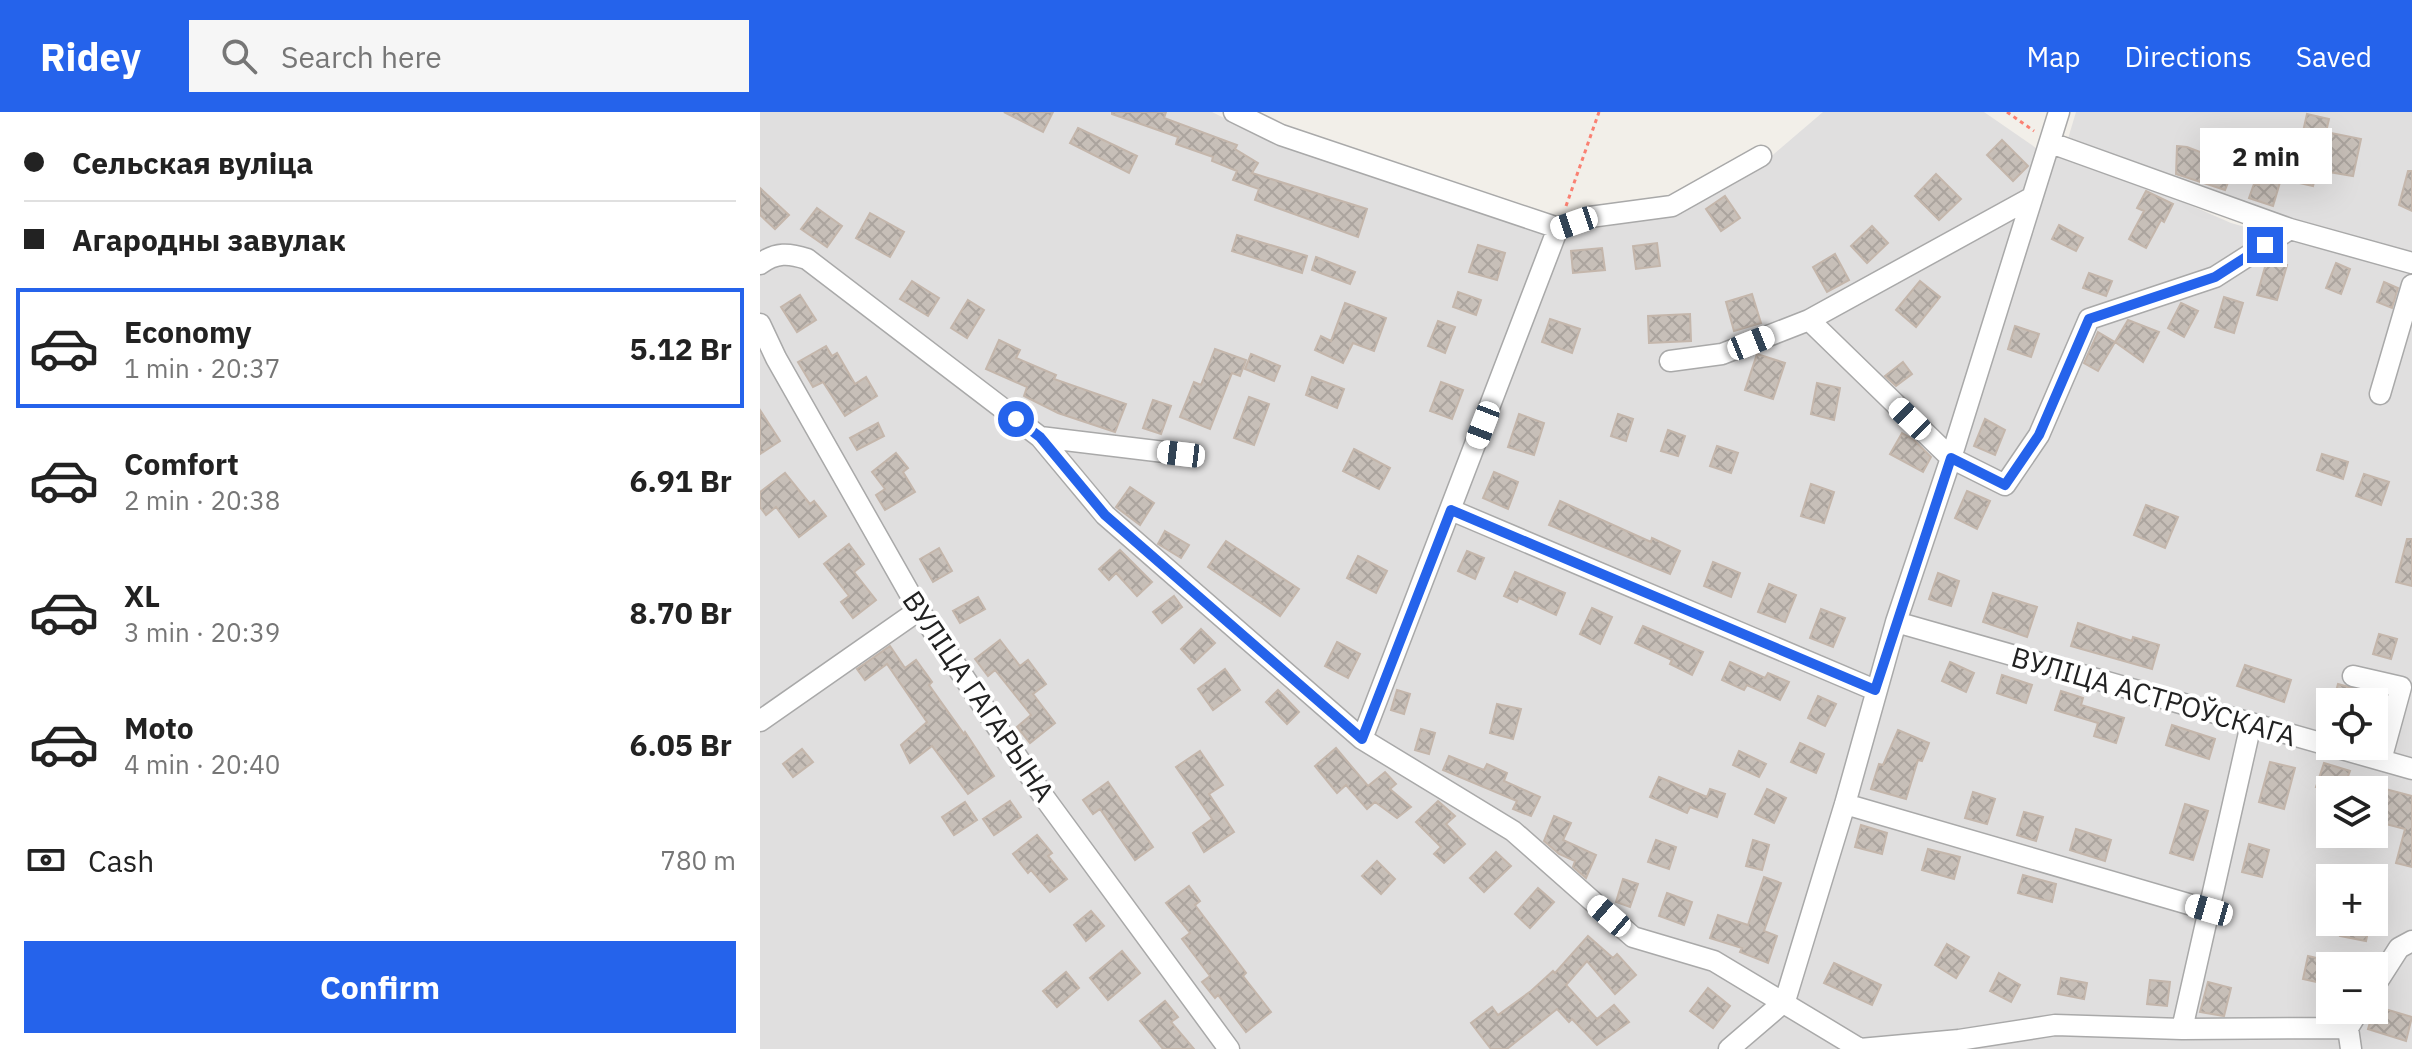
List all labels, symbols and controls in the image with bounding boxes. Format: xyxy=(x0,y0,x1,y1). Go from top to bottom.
search box xyxy=(189,20,749,92)
text: Ridey xyxy=(40,32,141,81)
icon: search xyxy=(217,34,261,78)
text: Search here xyxy=(281,37,442,76)
text: Map xyxy=(2026,38,2080,75)
text: Directions xyxy=(2124,38,2252,75)
text: Saved xyxy=(2296,38,2372,75)
callout: 2 min xyxy=(2199,129,2331,185)
text: 2 min xyxy=(2232,139,2300,173)
text: Сельская вуліца xyxy=(72,143,313,182)
car xyxy=(1547,204,1601,242)
text: Агародны завулак xyxy=(72,220,346,259)
route end xyxy=(2247,227,2283,263)
icon: car xyxy=(28,312,100,384)
text: Economy xyxy=(124,312,252,351)
car xyxy=(1724,323,1778,363)
text: 5.12 Br xyxy=(629,329,732,368)
text: 1 min · 20:37 xyxy=(124,351,280,385)
car xyxy=(1884,394,1936,444)
car xyxy=(1463,398,1503,452)
route start xyxy=(998,401,1034,437)
car xyxy=(1156,439,1206,469)
icon: car xyxy=(28,444,100,516)
text: Comfort xyxy=(124,444,239,483)
text: 6.91 Br xyxy=(629,461,732,500)
text: 2 min · 20:38 xyxy=(124,483,280,517)
icon: car xyxy=(28,576,100,648)
text: XL xyxy=(124,576,160,615)
street label: ВУЛІЦА ГАГАРЫНА xyxy=(895,583,1063,809)
text: 8.70 Br xyxy=(629,593,732,632)
text: 3 min · 20:39 xyxy=(124,615,280,649)
street label: ВУЛІЦА АСТРОЎСКАГА xyxy=(2007,638,2301,754)
map controls xyxy=(2316,688,2388,1024)
button: locate xyxy=(2316,688,2388,760)
icon: car xyxy=(28,708,100,780)
text: Moto xyxy=(124,708,194,747)
text: 6.05 Br xyxy=(629,725,732,764)
text: 4 min · 20:40 xyxy=(124,747,280,781)
button: layers xyxy=(2316,776,2388,848)
icon: cash xyxy=(24,838,68,882)
text: Cash xyxy=(88,841,154,880)
text: 780 m xyxy=(660,843,736,877)
button: + xyxy=(2316,864,2388,936)
car xyxy=(1583,891,1635,941)
car xyxy=(2183,892,2235,928)
button: Confirm xyxy=(24,941,736,1033)
button: − xyxy=(2316,952,2388,1024)

